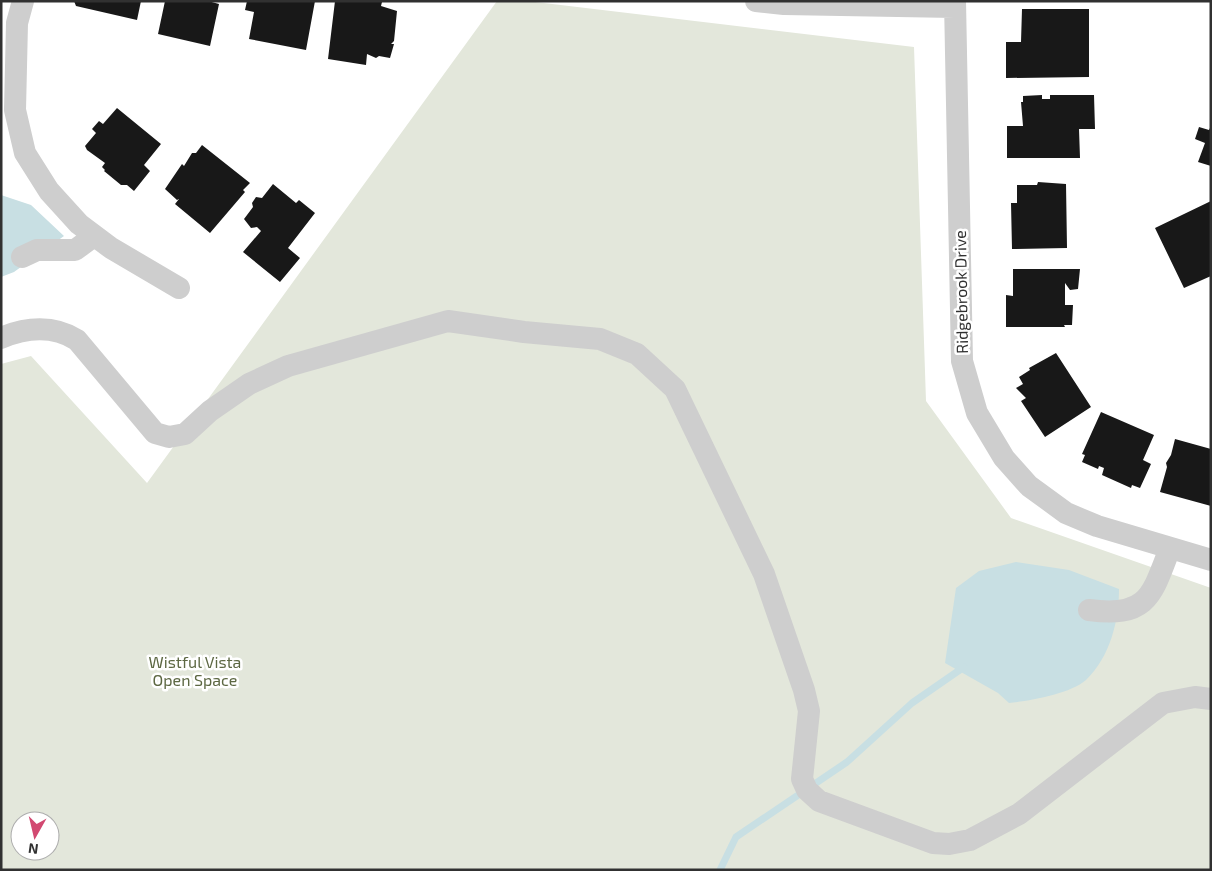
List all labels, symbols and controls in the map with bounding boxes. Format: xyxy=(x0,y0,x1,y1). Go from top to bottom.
street label: Ridgebrook Drive xyxy=(950,230,971,354)
park label: Wistful Vista Open Space xyxy=(149,652,241,689)
north arrow xyxy=(10,811,60,861)
text: N xyxy=(27,840,39,858)

